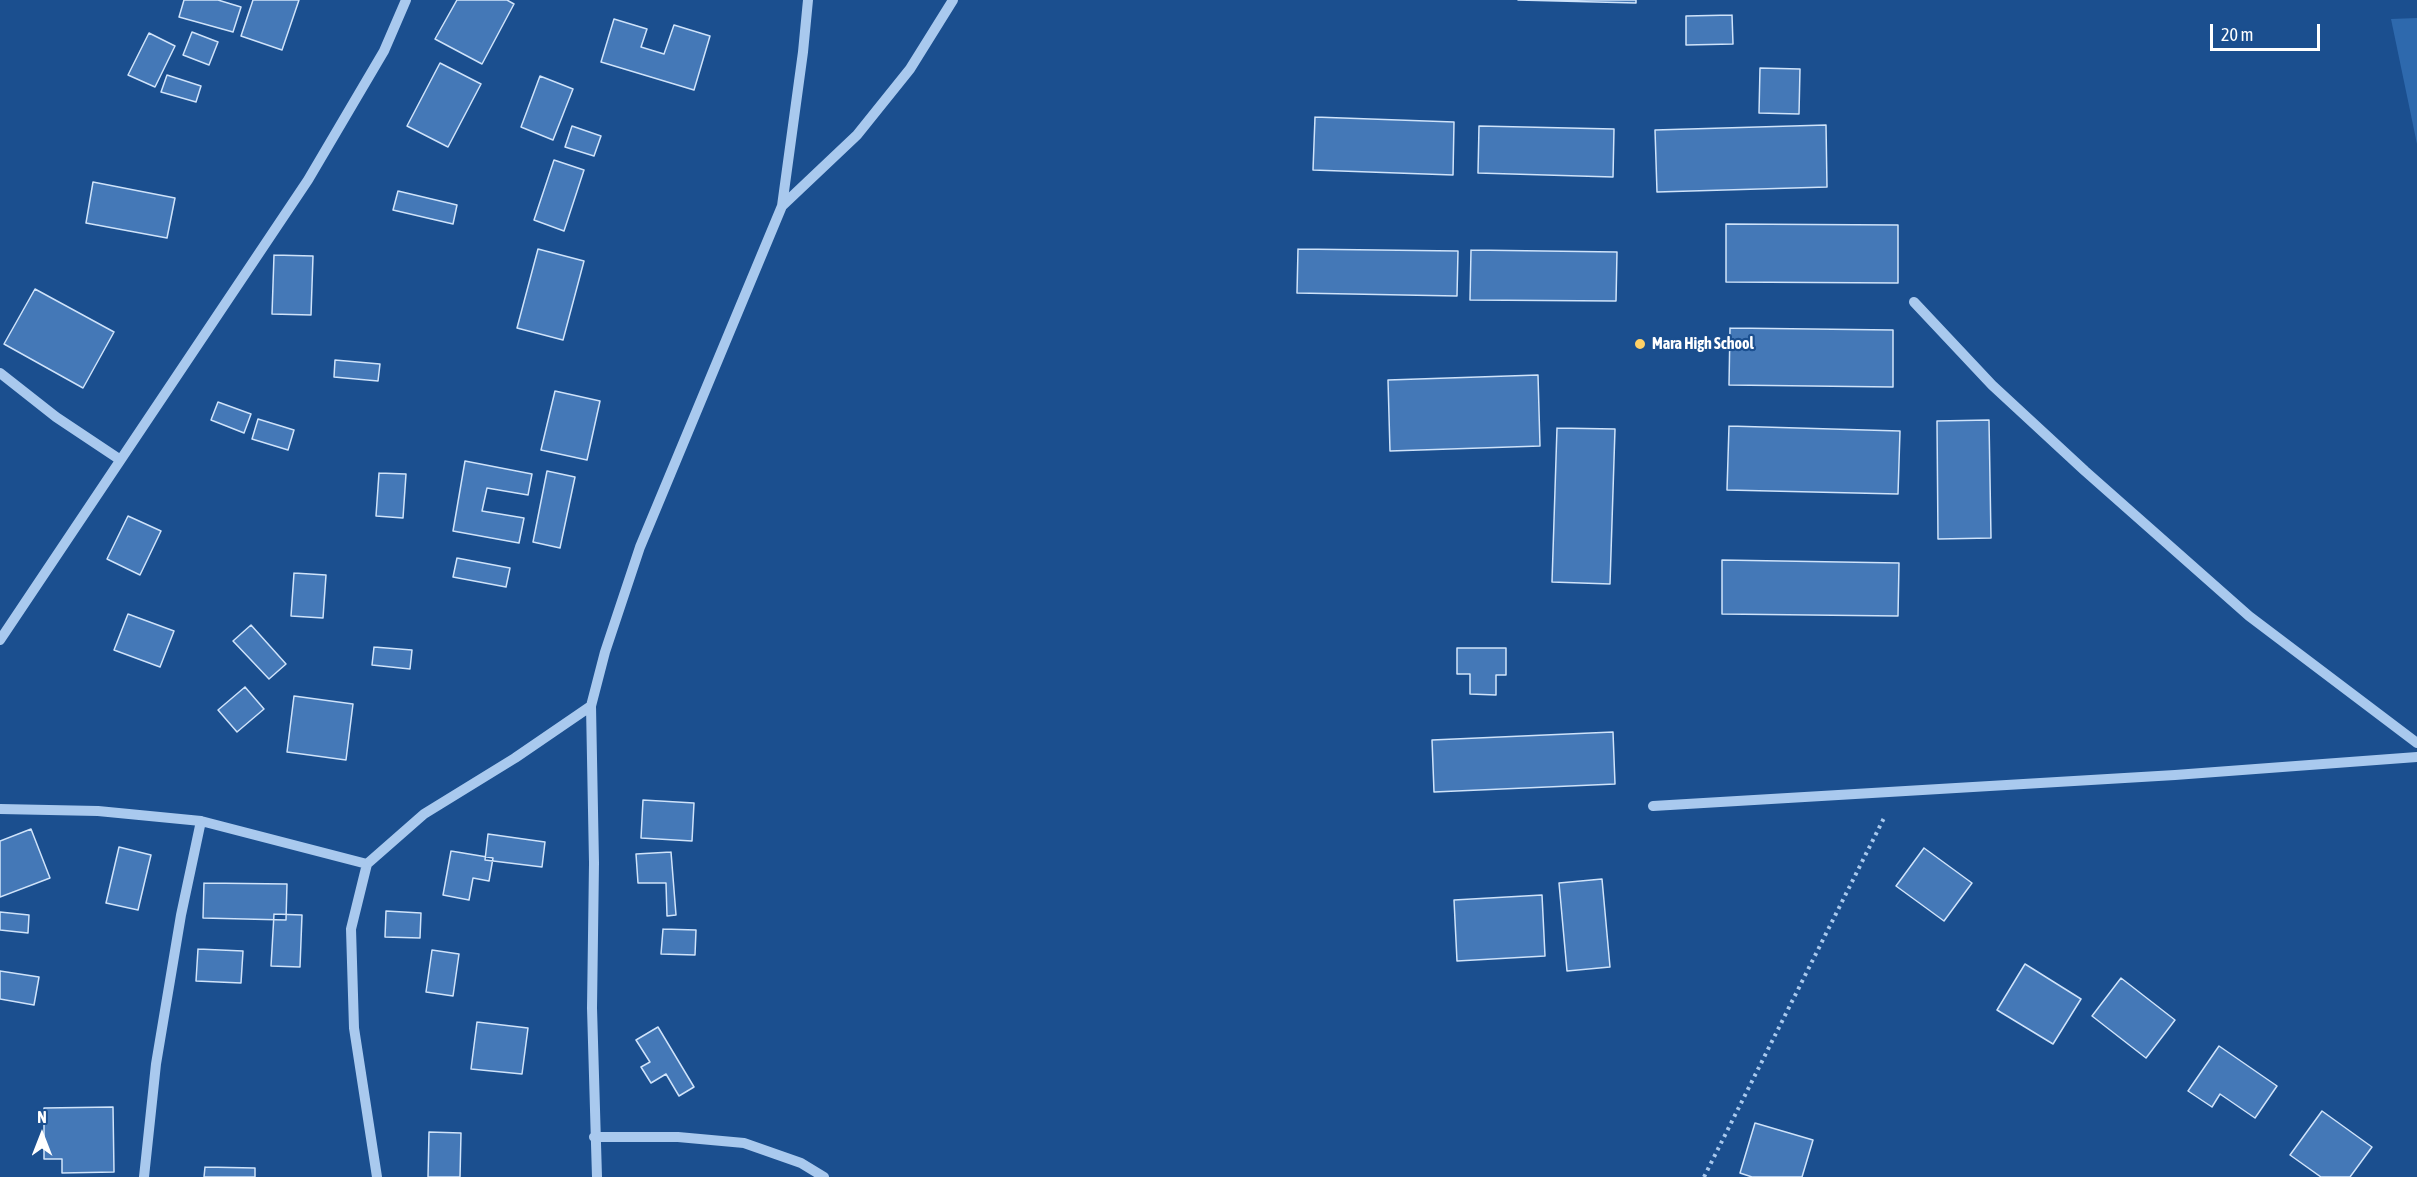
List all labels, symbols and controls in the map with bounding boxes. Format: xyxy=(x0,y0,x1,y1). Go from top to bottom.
scale bar xyxy=(2213,12,2322,50)
text: 20 m xyxy=(2221,24,2253,45)
place label: Mara High School xyxy=(1652,334,1754,354)
marker: Mara High School xyxy=(1633,337,1647,351)
north arrow xyxy=(12,1105,72,1165)
text: N xyxy=(37,1108,47,1126)

